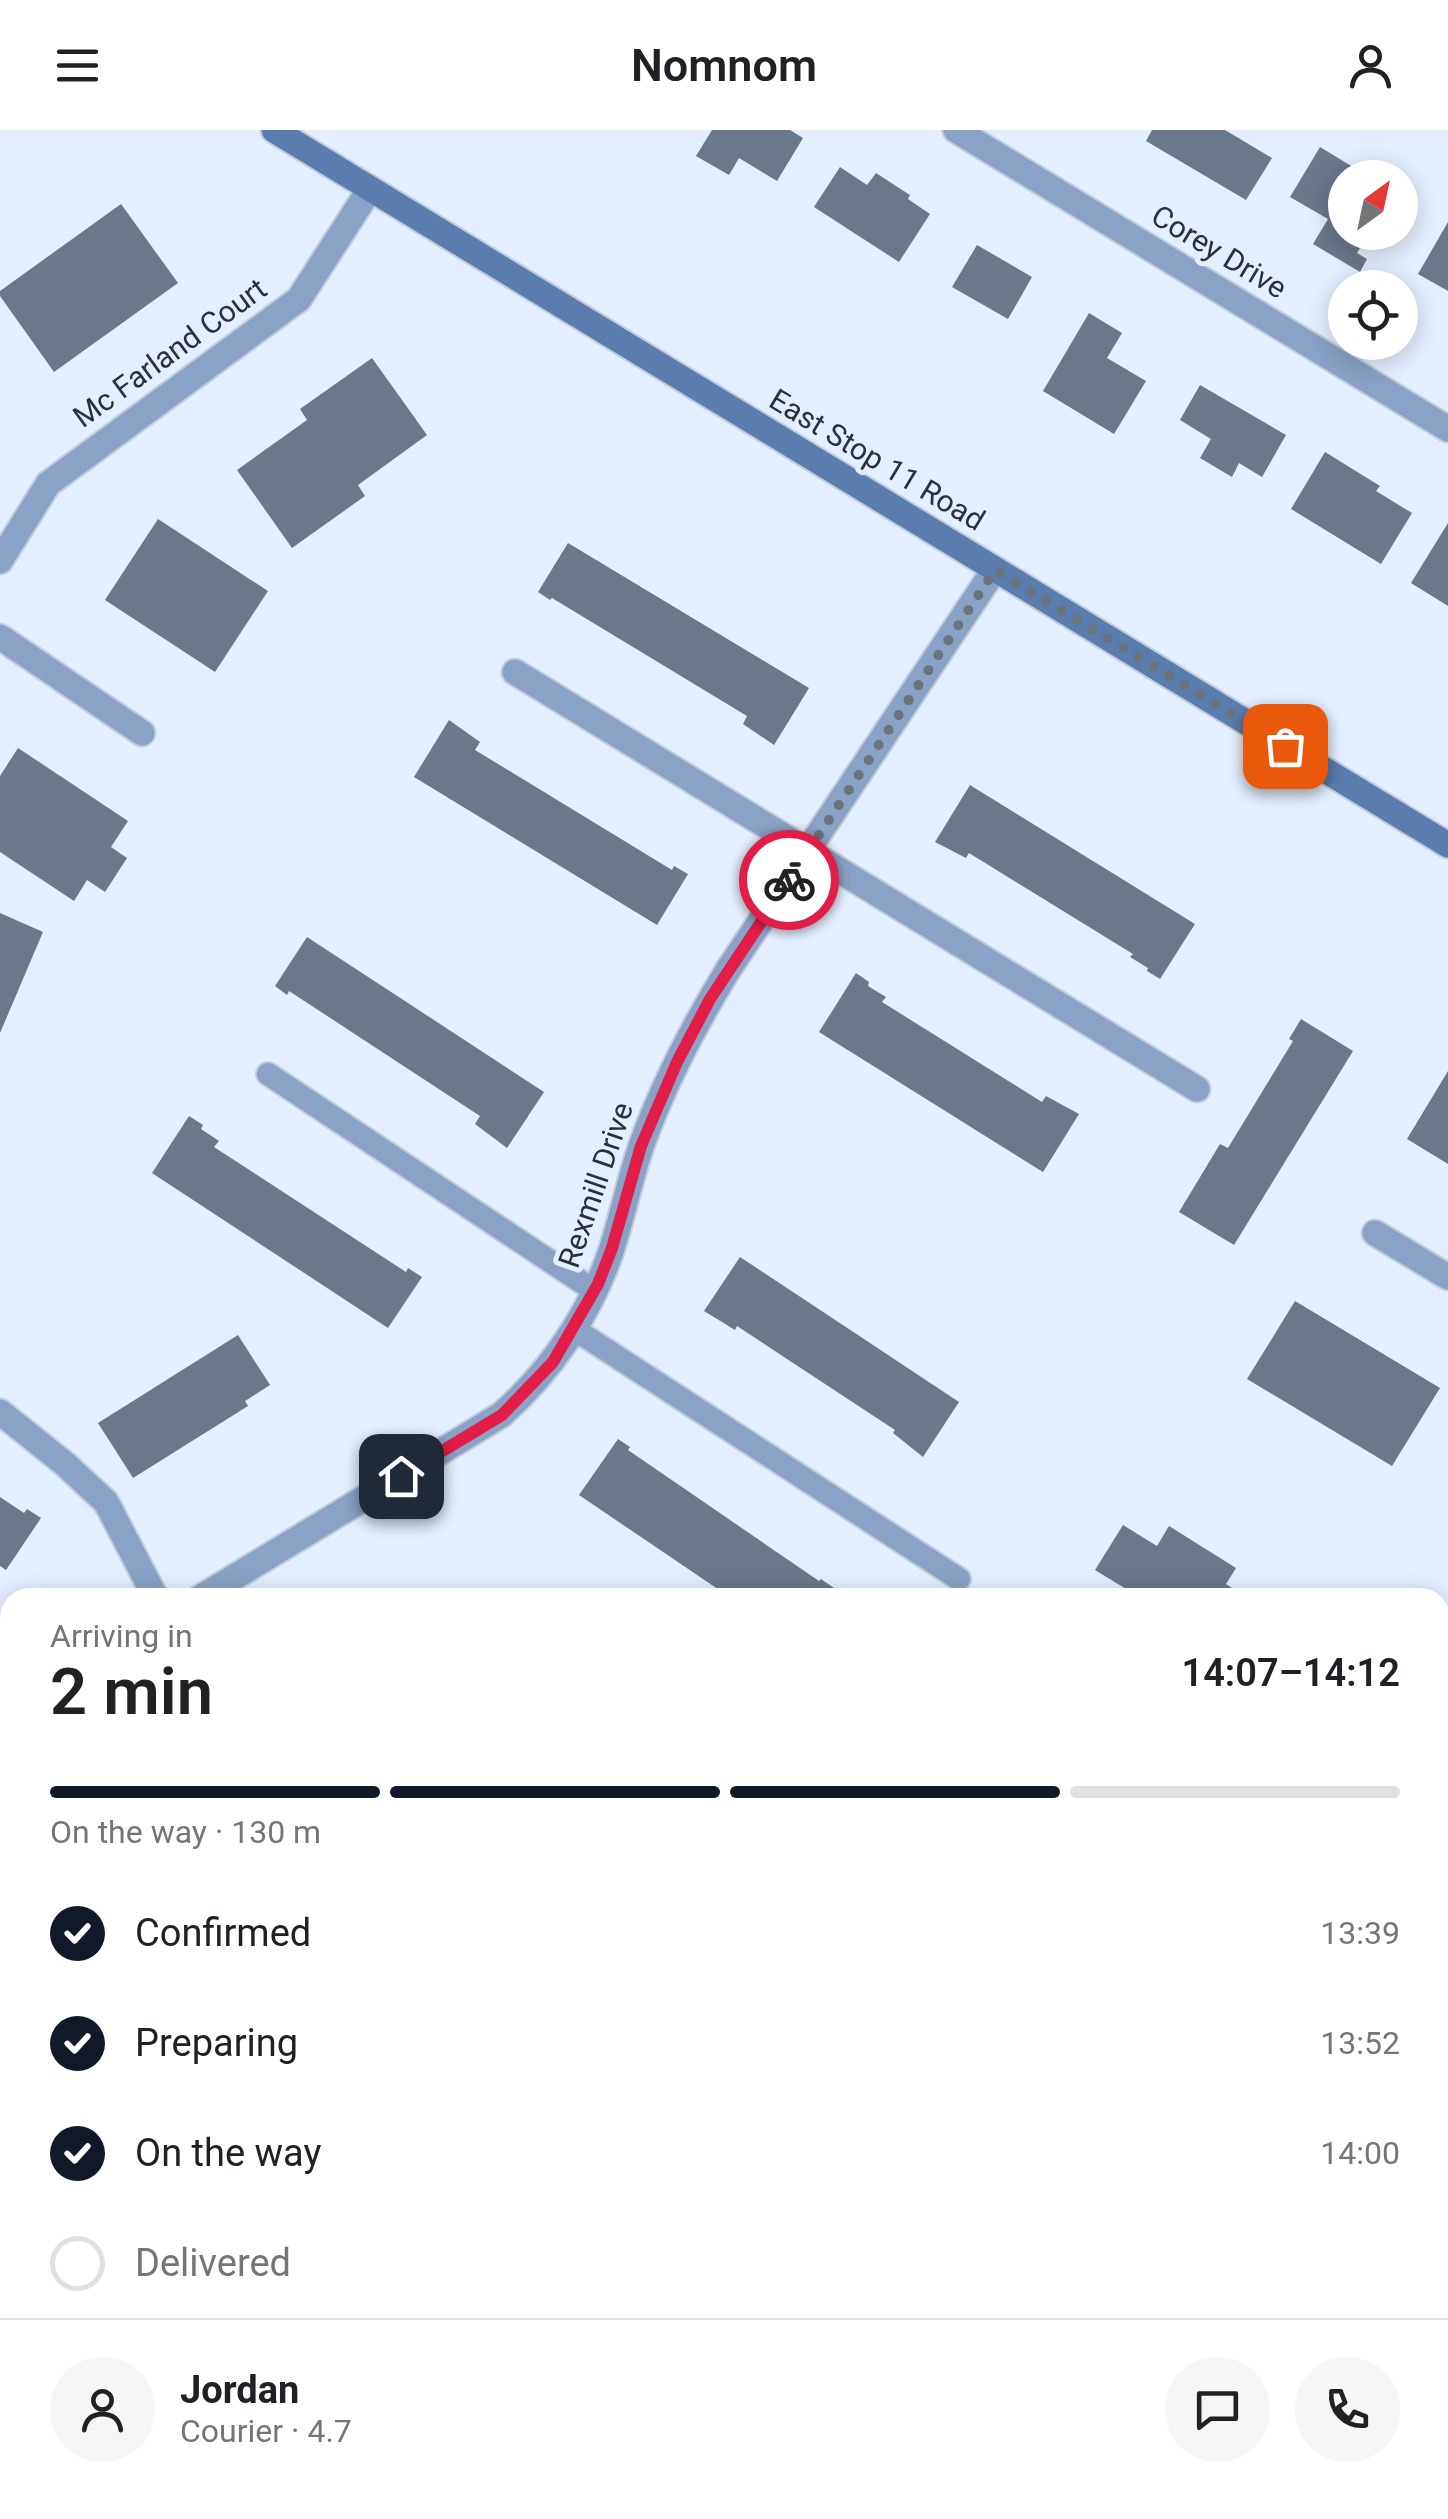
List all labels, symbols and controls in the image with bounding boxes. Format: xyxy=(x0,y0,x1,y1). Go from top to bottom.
icon: menu xyxy=(50,38,105,93)
icon: person xyxy=(1343,38,1398,93)
text: Nomnom xyxy=(631,39,817,92)
north arrow xyxy=(1328,160,1418,250)
map controls xyxy=(1328,160,1418,360)
street label: Corey Drive xyxy=(1145,198,1293,306)
button: locate xyxy=(1328,270,1418,360)
street label: Mc Farland Court xyxy=(66,271,273,434)
street label: East Stop 11 Road xyxy=(763,382,991,538)
pin xyxy=(1243,704,1328,789)
icon: bag xyxy=(1258,719,1313,774)
courier xyxy=(739,830,839,930)
icon: bike xyxy=(762,853,817,908)
street label: Rexmill Drive xyxy=(551,1098,640,1272)
pin xyxy=(359,1434,444,1519)
icon: home xyxy=(374,1449,429,1504)
text: Arriving in xyxy=(50,1617,193,1655)
text: 14:07–14:12 xyxy=(1181,1651,1400,1695)
text: 2 min xyxy=(50,1654,213,1730)
text: On the way · 130 m xyxy=(50,1813,321,1851)
icon: check xyxy=(50,1906,105,1961)
text: Confirmed xyxy=(135,1911,311,1955)
text: 13:39 xyxy=(1320,1914,1400,1952)
icon: check xyxy=(50,2016,105,2071)
text: Preparing xyxy=(135,2021,298,2065)
text: 13:52 xyxy=(1320,2024,1400,2062)
icon: check xyxy=(50,2126,105,2181)
text: On the way xyxy=(135,2131,321,2175)
text: 14:00 xyxy=(1320,2134,1400,2172)
text: Delivered xyxy=(135,2241,291,2285)
button: person xyxy=(50,2357,155,2462)
button: chat xyxy=(1165,2357,1270,2462)
button: phone xyxy=(1295,2357,1400,2462)
text: Jordan xyxy=(180,2368,299,2412)
text: Courier · 4.7 xyxy=(180,2412,352,2450)

